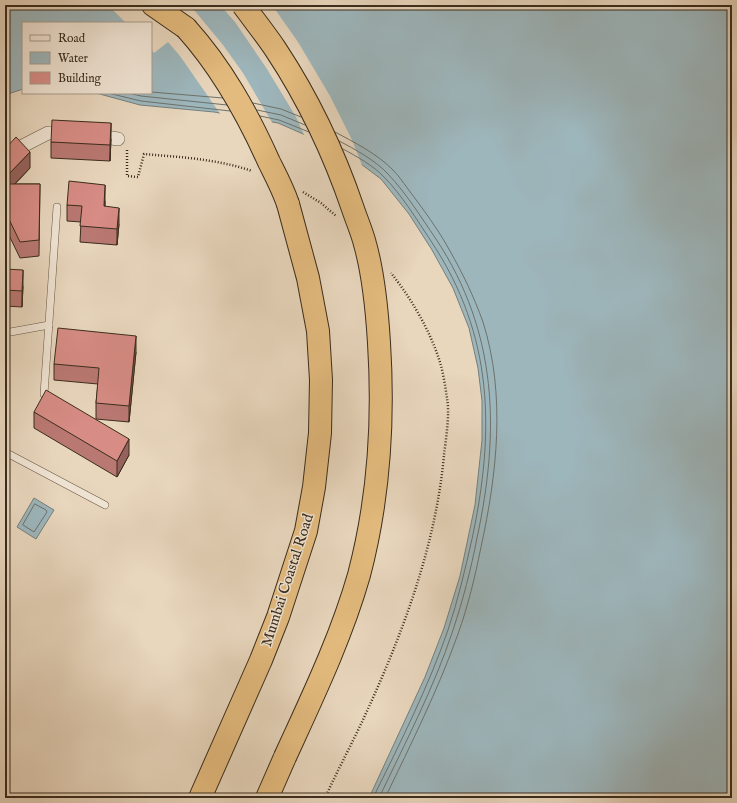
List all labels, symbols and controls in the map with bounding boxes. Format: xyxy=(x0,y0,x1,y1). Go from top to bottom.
legend xyxy=(22,22,152,94)
text: Road xyxy=(58,31,86,46)
text: Water xyxy=(58,51,89,66)
text: Building xyxy=(58,71,102,86)
street label: Mumbai Coastal Road xyxy=(257,510,318,649)

